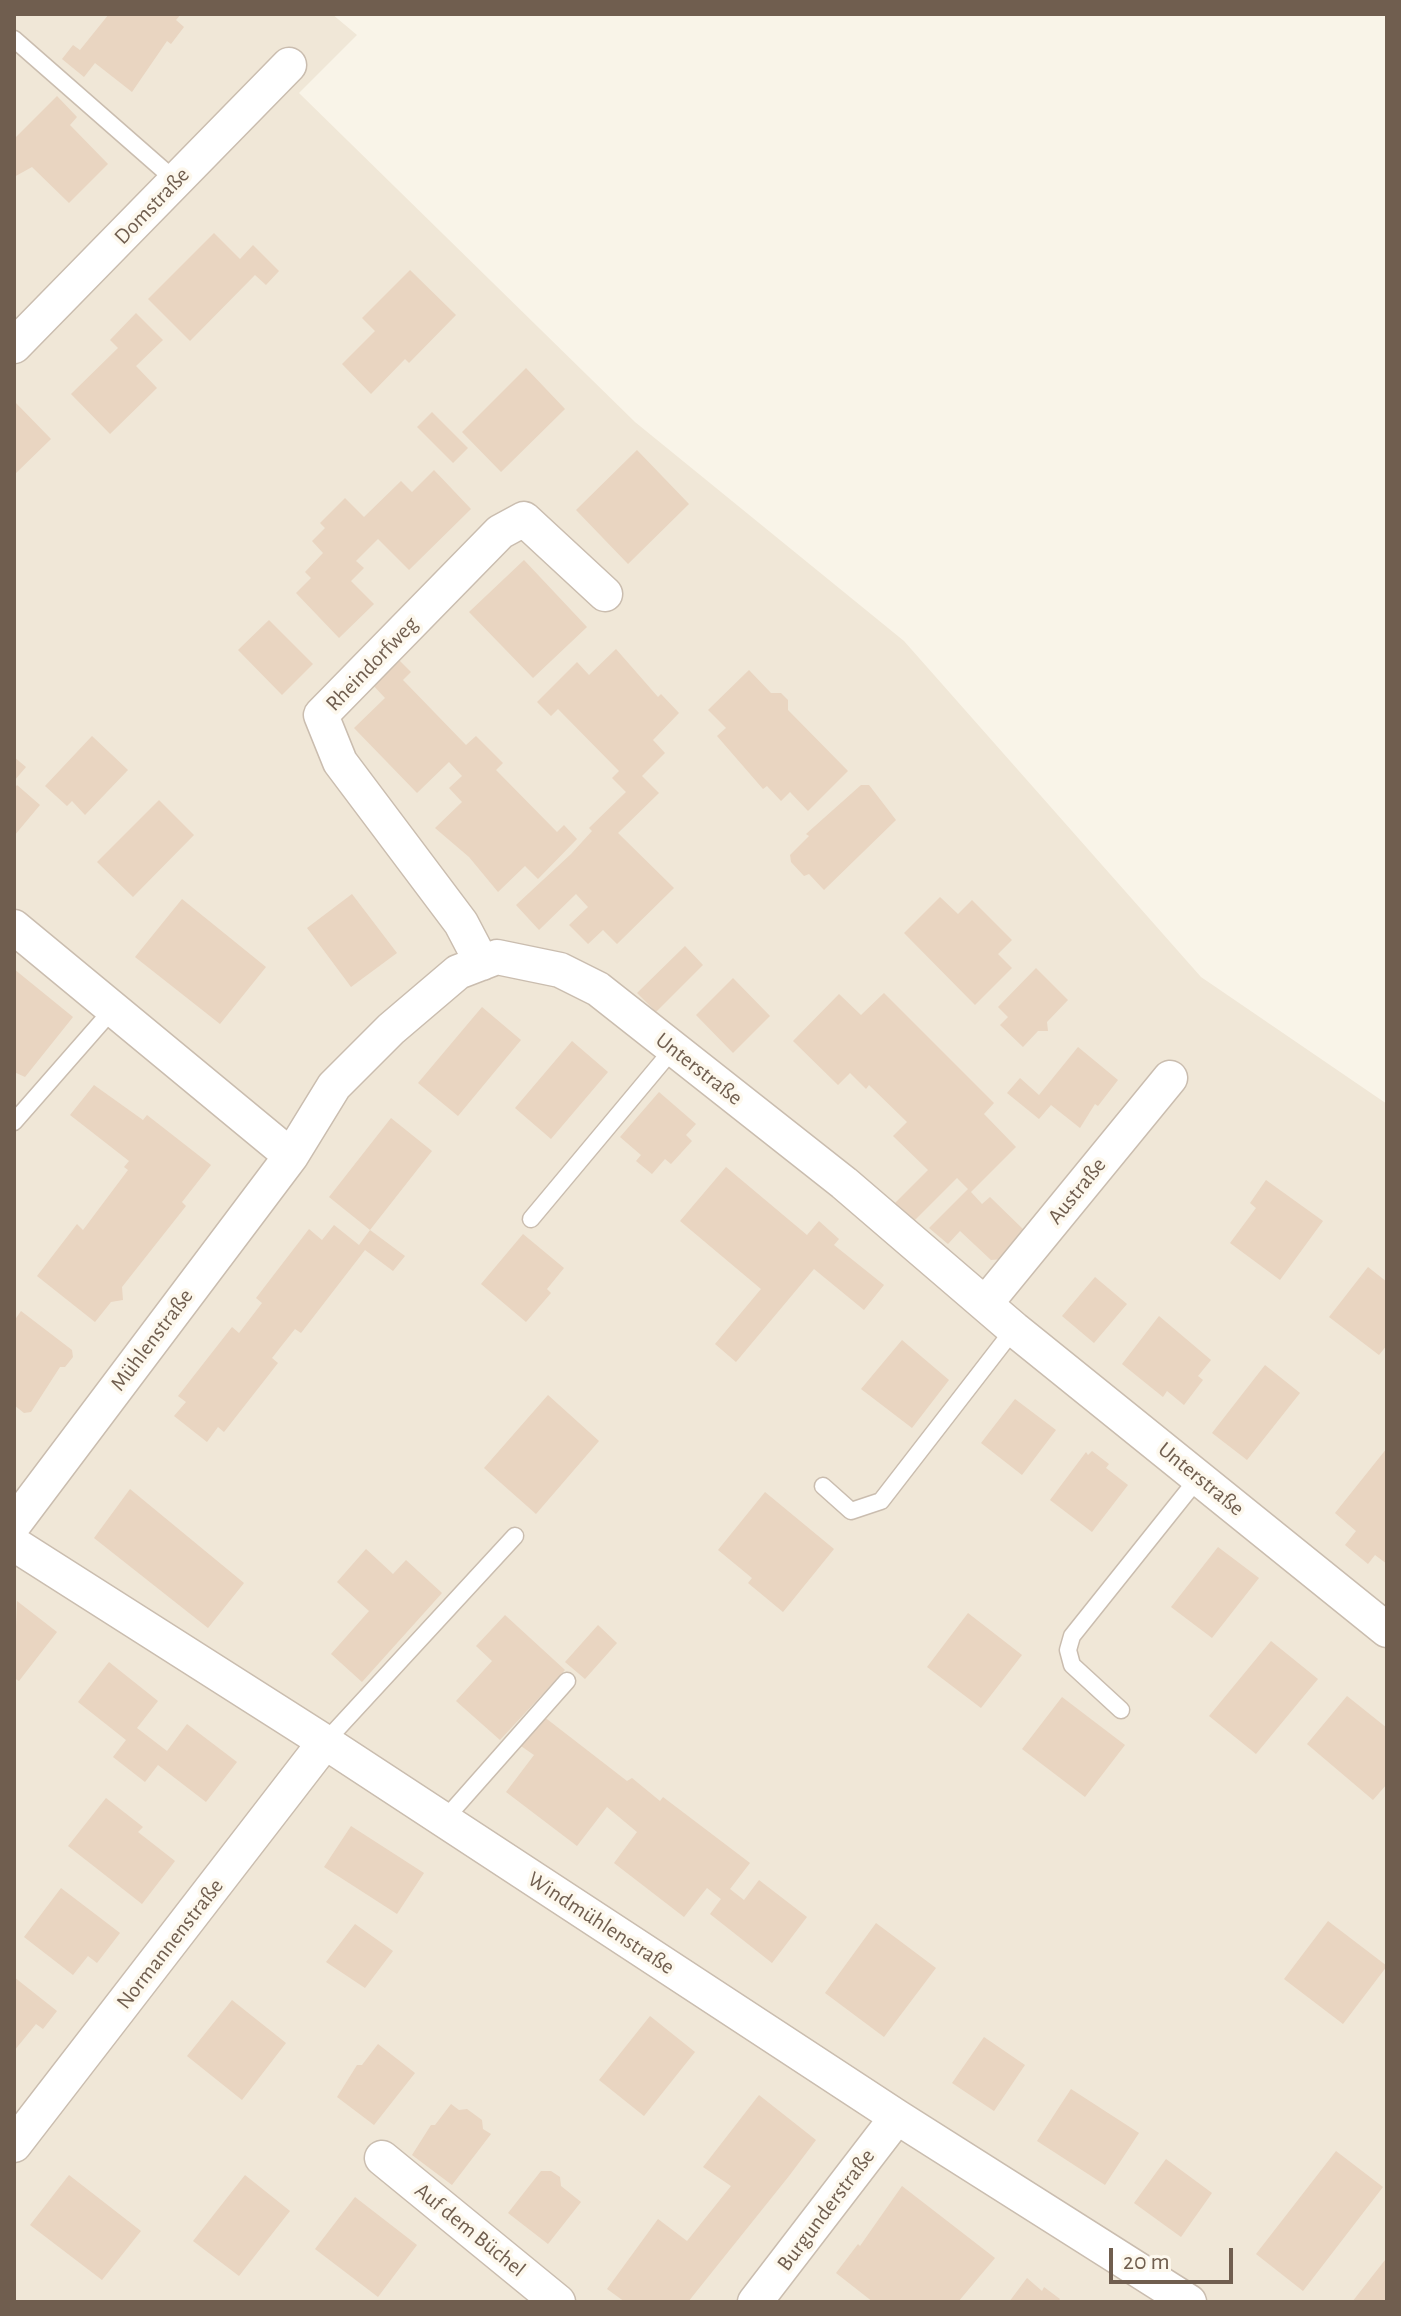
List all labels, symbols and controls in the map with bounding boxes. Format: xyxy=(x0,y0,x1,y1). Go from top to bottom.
street label: Domstraße xyxy=(109,162,195,250)
street label: Rheindorfweg xyxy=(320,611,424,717)
street label: Unterstraße xyxy=(650,1027,748,1111)
street label: Austraße xyxy=(1042,1152,1112,1230)
street label: Mühlenstraße xyxy=(105,1284,199,1396)
street label: Unterstraße xyxy=(1153,1436,1249,1522)
street label: Windmühlenstraße xyxy=(523,1866,679,1980)
street label: Normannenstraße xyxy=(111,1873,229,2015)
street label: Burgunderstraße xyxy=(771,2144,881,2276)
street label: Auf dem Büchel xyxy=(409,2177,531,2283)
scale bar xyxy=(1113,2232,1237,2282)
text: 20 m xyxy=(1123,2250,1170,2274)

